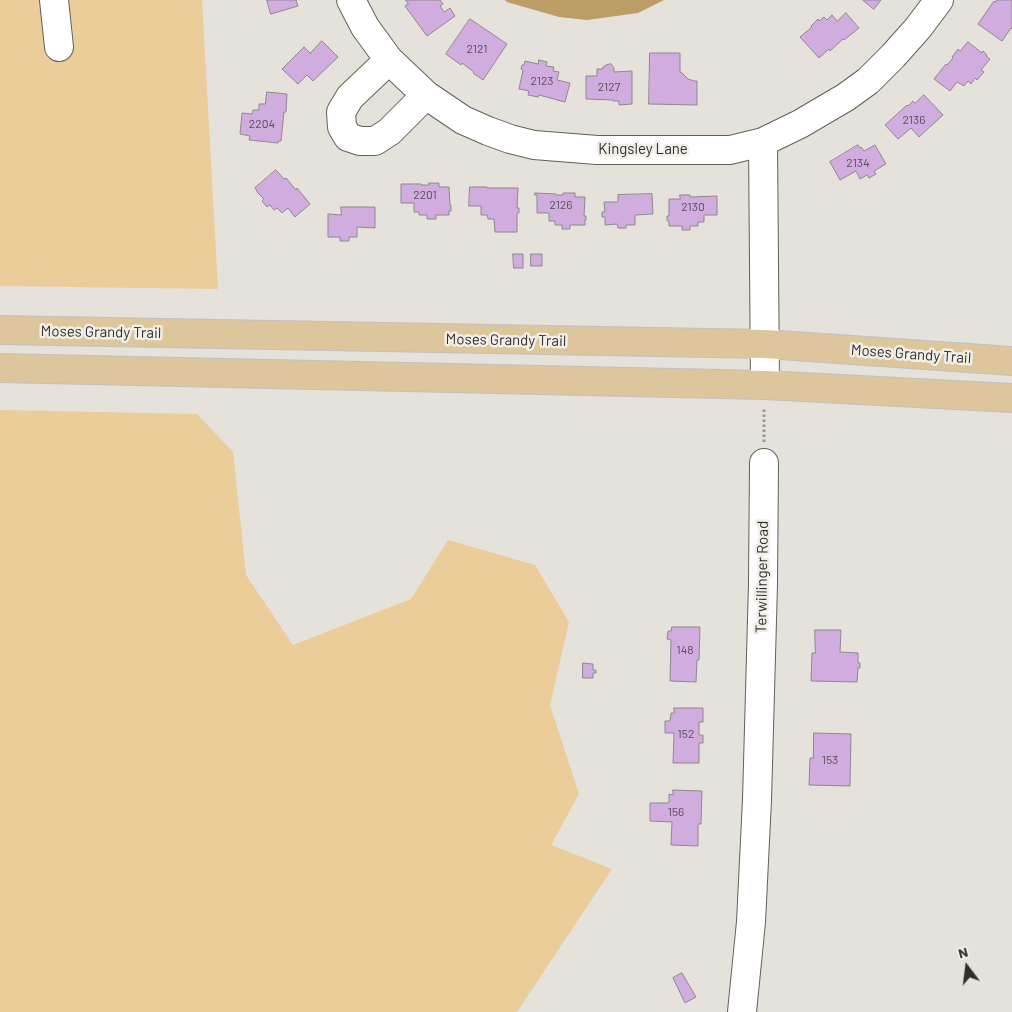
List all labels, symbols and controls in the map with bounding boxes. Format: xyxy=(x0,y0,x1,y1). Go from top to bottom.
house number: 2121 xyxy=(467,42,487,56)
house number: 2123 xyxy=(530,74,554,88)
house number: 2127 xyxy=(598,80,620,94)
house number: 2136 xyxy=(903,113,925,127)
house number: 2204 xyxy=(249,117,275,131)
street label: Kingsley Lane xyxy=(598,140,688,158)
house number: 2134 xyxy=(846,156,870,170)
house number: 2201 xyxy=(413,188,437,202)
house number: 2126 xyxy=(549,198,573,212)
house number: 2130 xyxy=(681,200,705,214)
street label: Moses Grandy Trail xyxy=(41,322,161,342)
street label: Moses Grandy Trail xyxy=(446,330,566,350)
street label: Moses Grandy Trail xyxy=(850,341,972,367)
street label: Terwillinger Road xyxy=(752,521,772,633)
house number: 148 xyxy=(676,643,694,657)
house number: 152 xyxy=(678,727,694,741)
house number: 153 xyxy=(822,753,838,767)
house number: 156 xyxy=(668,805,684,819)
north arrow xyxy=(942,942,992,992)
text: N xyxy=(956,943,970,961)

